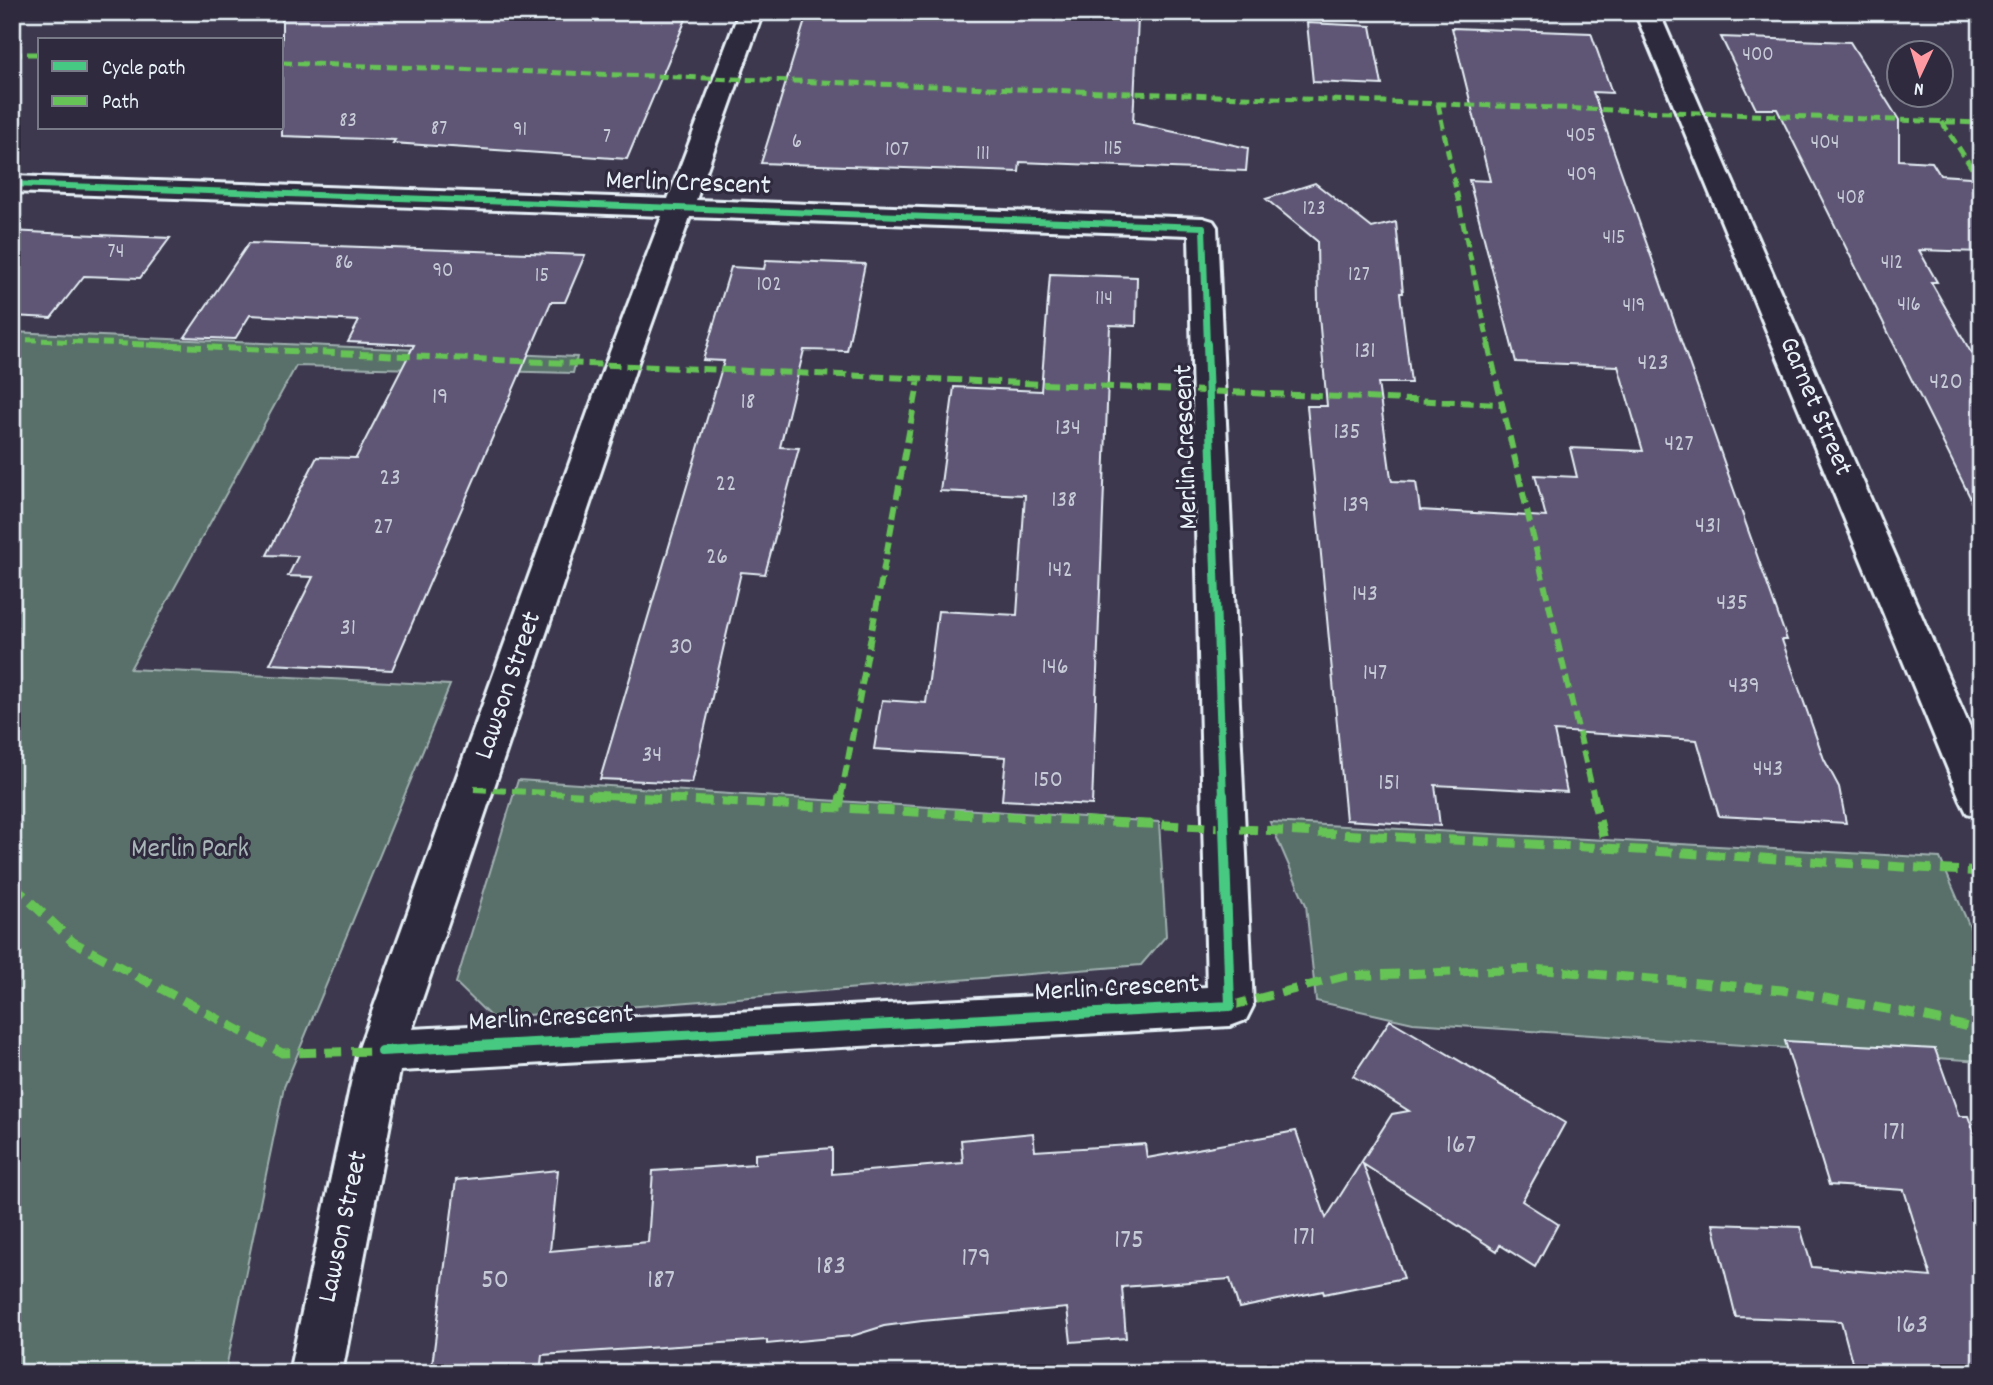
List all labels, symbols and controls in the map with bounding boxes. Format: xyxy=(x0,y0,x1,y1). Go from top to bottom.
legend xyxy=(38,38,284,130)
north arrow xyxy=(1884,38,1954,108)
house number: 400 xyxy=(1742,41,1774,71)
text: Cycle path xyxy=(102,55,185,85)
text: N xyxy=(1913,74,1925,101)
text: Path xyxy=(102,89,139,119)
house number: 83 xyxy=(339,107,357,137)
house number: 87 xyxy=(431,115,447,145)
house number: 91 xyxy=(513,116,527,146)
house number: 405 xyxy=(1566,122,1596,152)
house number: 7 xyxy=(603,123,611,153)
house number: 6 xyxy=(792,128,802,158)
house number: 404 xyxy=(1811,129,1839,159)
house number: 115 xyxy=(1104,135,1122,165)
house number: 107 xyxy=(885,136,909,166)
house number: 111 xyxy=(976,140,990,170)
house number: 409 xyxy=(1567,161,1597,191)
street label: Merlin Crescent xyxy=(605,162,771,208)
house number: 408 xyxy=(1837,184,1865,214)
house number: 123 xyxy=(1302,195,1326,225)
house number: 415 xyxy=(1602,224,1626,254)
house number: 74 xyxy=(108,238,124,268)
house number: 86 xyxy=(335,249,353,279)
house number: 412 xyxy=(1881,249,1903,279)
house number: 90 xyxy=(432,257,454,287)
house number: 127 xyxy=(1348,261,1370,291)
house number: 15 xyxy=(535,262,549,292)
house number: 102 xyxy=(756,271,782,301)
house number: 114 xyxy=(1095,285,1113,315)
house number: 416 xyxy=(1897,291,1921,321)
house number: 419 xyxy=(1623,292,1645,322)
street label: Garnet Street xyxy=(1767,331,1861,483)
house number: 131 xyxy=(1354,335,1376,369)
house number: 423 xyxy=(1637,347,1669,381)
street label: Merlin Crescent xyxy=(1165,364,1211,530)
house number: 420 xyxy=(1929,366,1963,400)
house number: 19 xyxy=(432,381,448,415)
house number: 18 xyxy=(741,386,755,420)
house number: 134 xyxy=(1055,412,1081,446)
house number: 135 xyxy=(1333,416,1361,450)
house number: 427 xyxy=(1664,428,1694,462)
house number: 23 xyxy=(379,462,401,496)
house number: 22 xyxy=(716,468,736,502)
house number: 138 xyxy=(1051,484,1077,518)
house number: 139 xyxy=(1343,489,1369,523)
house number: 431 xyxy=(1695,510,1721,544)
house number: 27 xyxy=(373,511,393,545)
house number: 26 xyxy=(706,541,728,575)
house number: 142 xyxy=(1047,554,1073,588)
house number: 143 xyxy=(1352,578,1378,612)
house number: 435 xyxy=(1716,587,1748,621)
street label: Lawson Street xyxy=(466,607,554,765)
house number: 31 xyxy=(340,612,356,646)
house number: 30 xyxy=(669,631,693,665)
house number: 146 xyxy=(1042,651,1068,685)
house number: 147 xyxy=(1363,657,1387,691)
house number: 439 xyxy=(1728,670,1760,704)
house number: 34 xyxy=(642,739,662,773)
house number: 443 xyxy=(1753,753,1783,787)
house number: 150 xyxy=(1033,764,1063,798)
house number: 151 xyxy=(1378,767,1400,801)
park label: Merlin Park xyxy=(131,831,249,871)
street label: Merlin Crescent xyxy=(1033,966,1201,1014)
street label: Merlin Crescent xyxy=(467,996,635,1044)
house number: 171 xyxy=(1883,1114,1906,1154)
house number: 167 xyxy=(1446,1127,1476,1167)
street label: Lawson Street xyxy=(309,1147,381,1307)
house number: 171 xyxy=(1293,1219,1316,1259)
house number: 175 xyxy=(1114,1222,1144,1262)
house number: 179 xyxy=(961,1240,991,1280)
house number: 183 xyxy=(816,1248,846,1288)
house number: 50 xyxy=(481,1262,509,1302)
house number: 187 xyxy=(647,1262,675,1302)
house number: 163 xyxy=(1896,1307,1928,1347)

